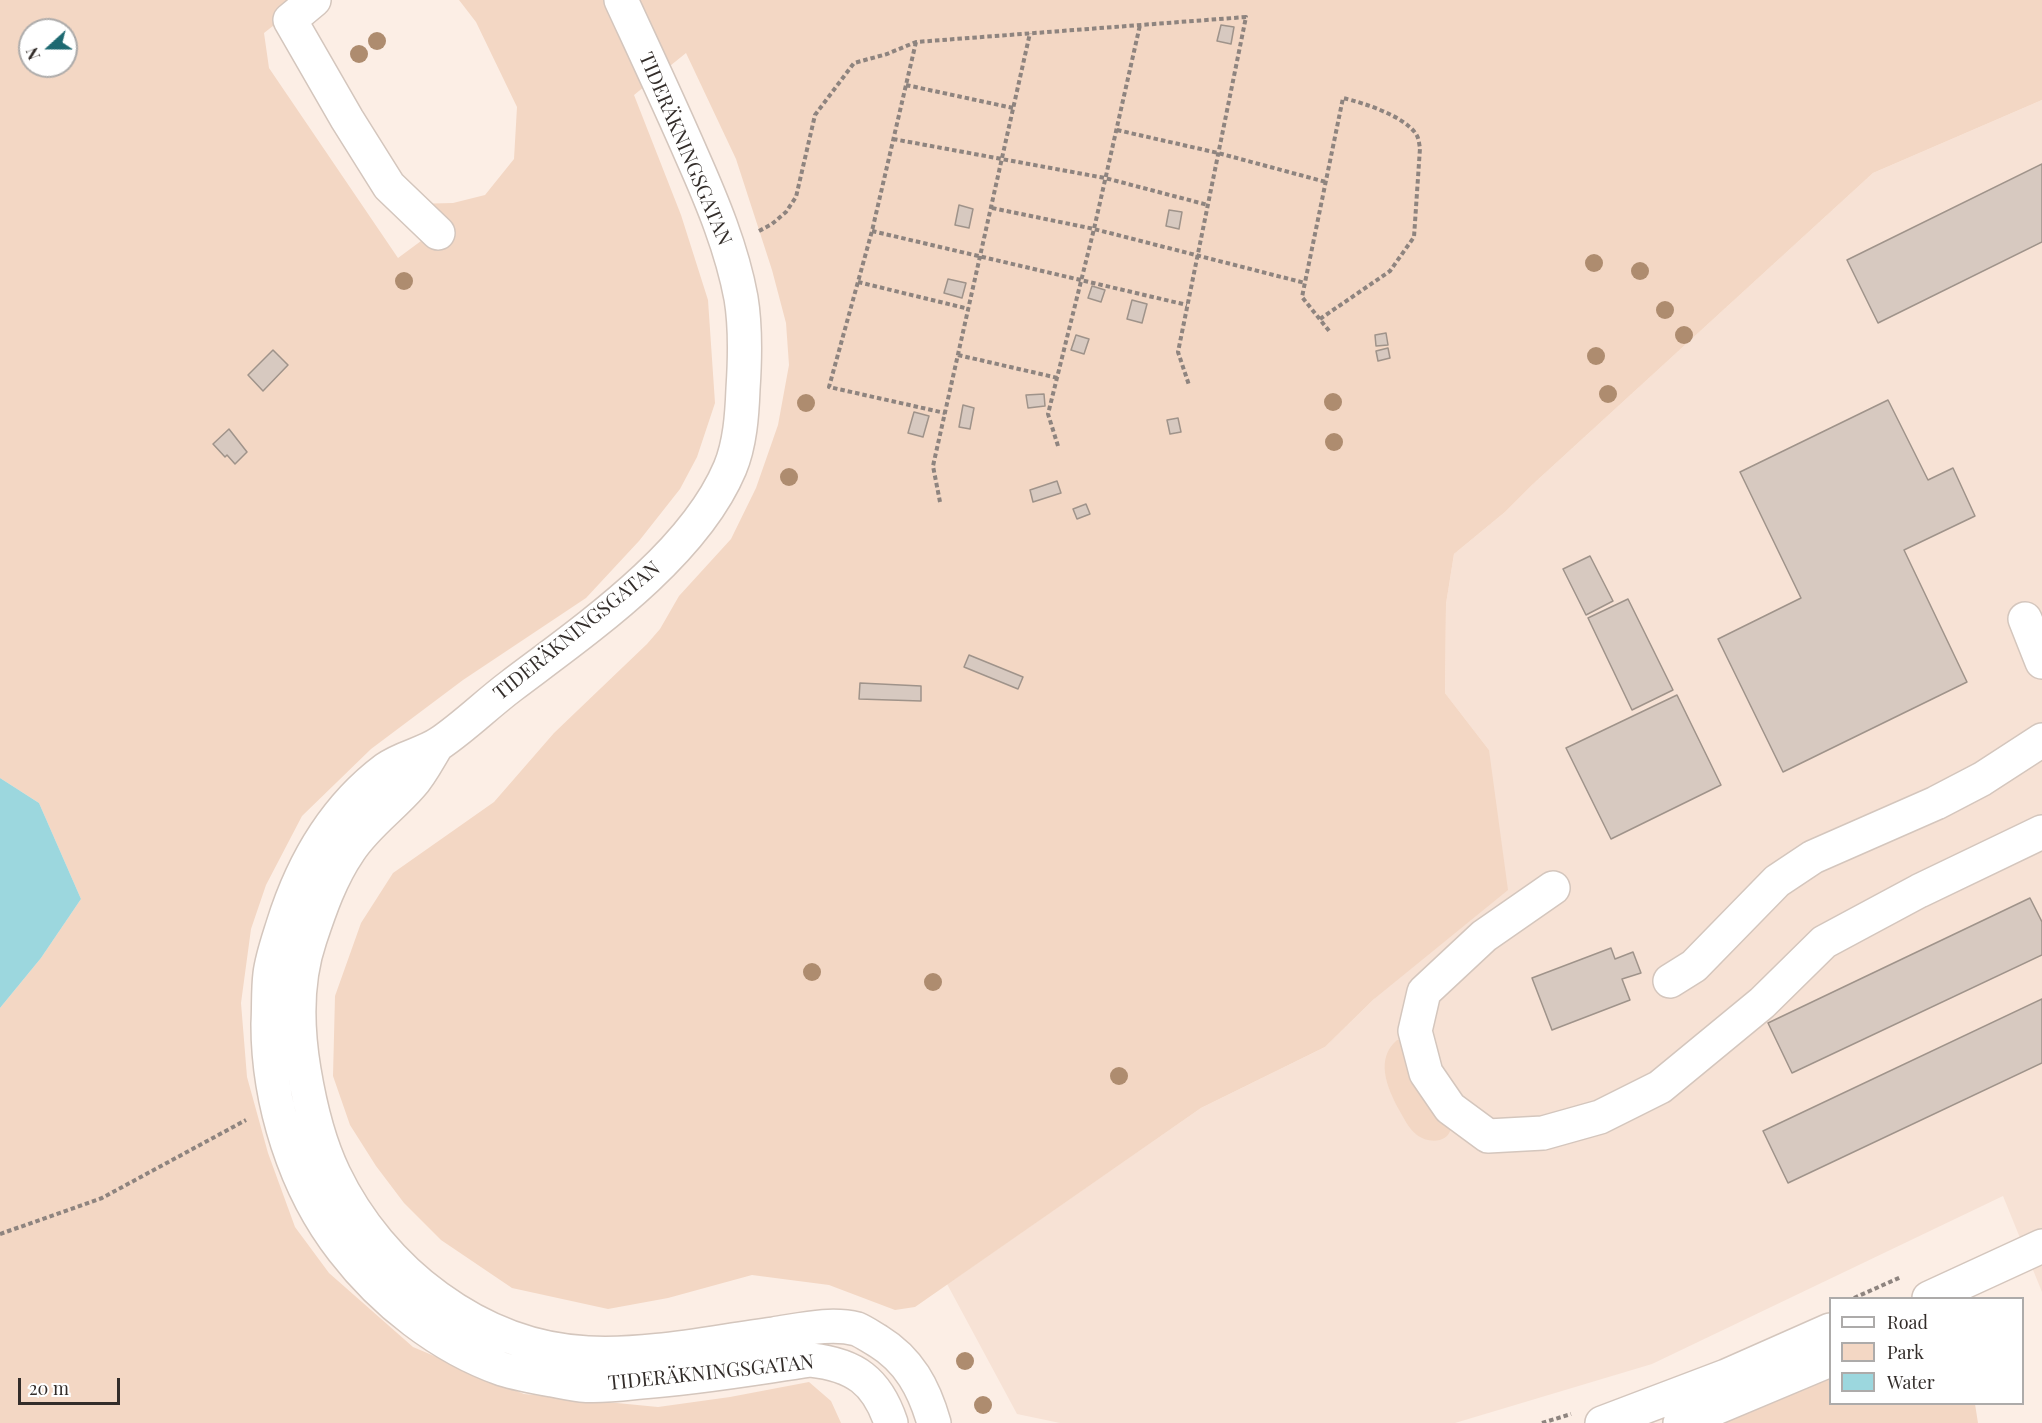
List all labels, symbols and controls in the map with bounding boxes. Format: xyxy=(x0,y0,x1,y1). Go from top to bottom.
north arrow xyxy=(18,18,78,78)
text: N xyxy=(21,45,44,63)
street label: TIDERÄKNINGSGATAN xyxy=(633,49,737,249)
street label: TIDERÄKNINGSGATAN xyxy=(489,557,665,705)
legend xyxy=(1829,1297,2024,1405)
text: Road xyxy=(1887,1310,1928,1334)
text: Park xyxy=(1887,1340,1924,1364)
street label: TIDERÄKNINGSGATAN xyxy=(607,1350,815,1396)
scale bar xyxy=(21,1366,123,1404)
text: Water xyxy=(1887,1370,1935,1394)
text: 20 m xyxy=(29,1376,69,1400)

